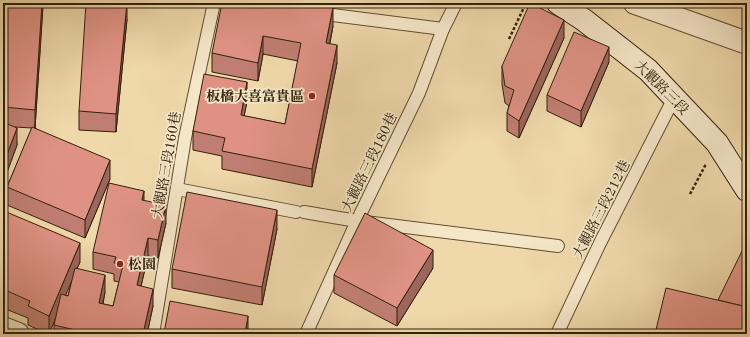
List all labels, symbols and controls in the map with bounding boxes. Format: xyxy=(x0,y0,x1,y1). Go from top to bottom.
street label: 大觀路三段 xyxy=(632,57,692,117)
place label: 板橋大喜富貴區 xyxy=(206,88,304,104)
marker: 板橋大喜富貴區 xyxy=(307,91,317,101)
street label: 大觀路三段160巷 xyxy=(150,110,183,220)
street label: 大觀路三段180巷 xyxy=(339,110,400,214)
street label: 大觀路三段212巷 xyxy=(570,158,633,261)
place label: 松園 xyxy=(128,257,156,272)
marker: 松園 xyxy=(115,259,125,269)

